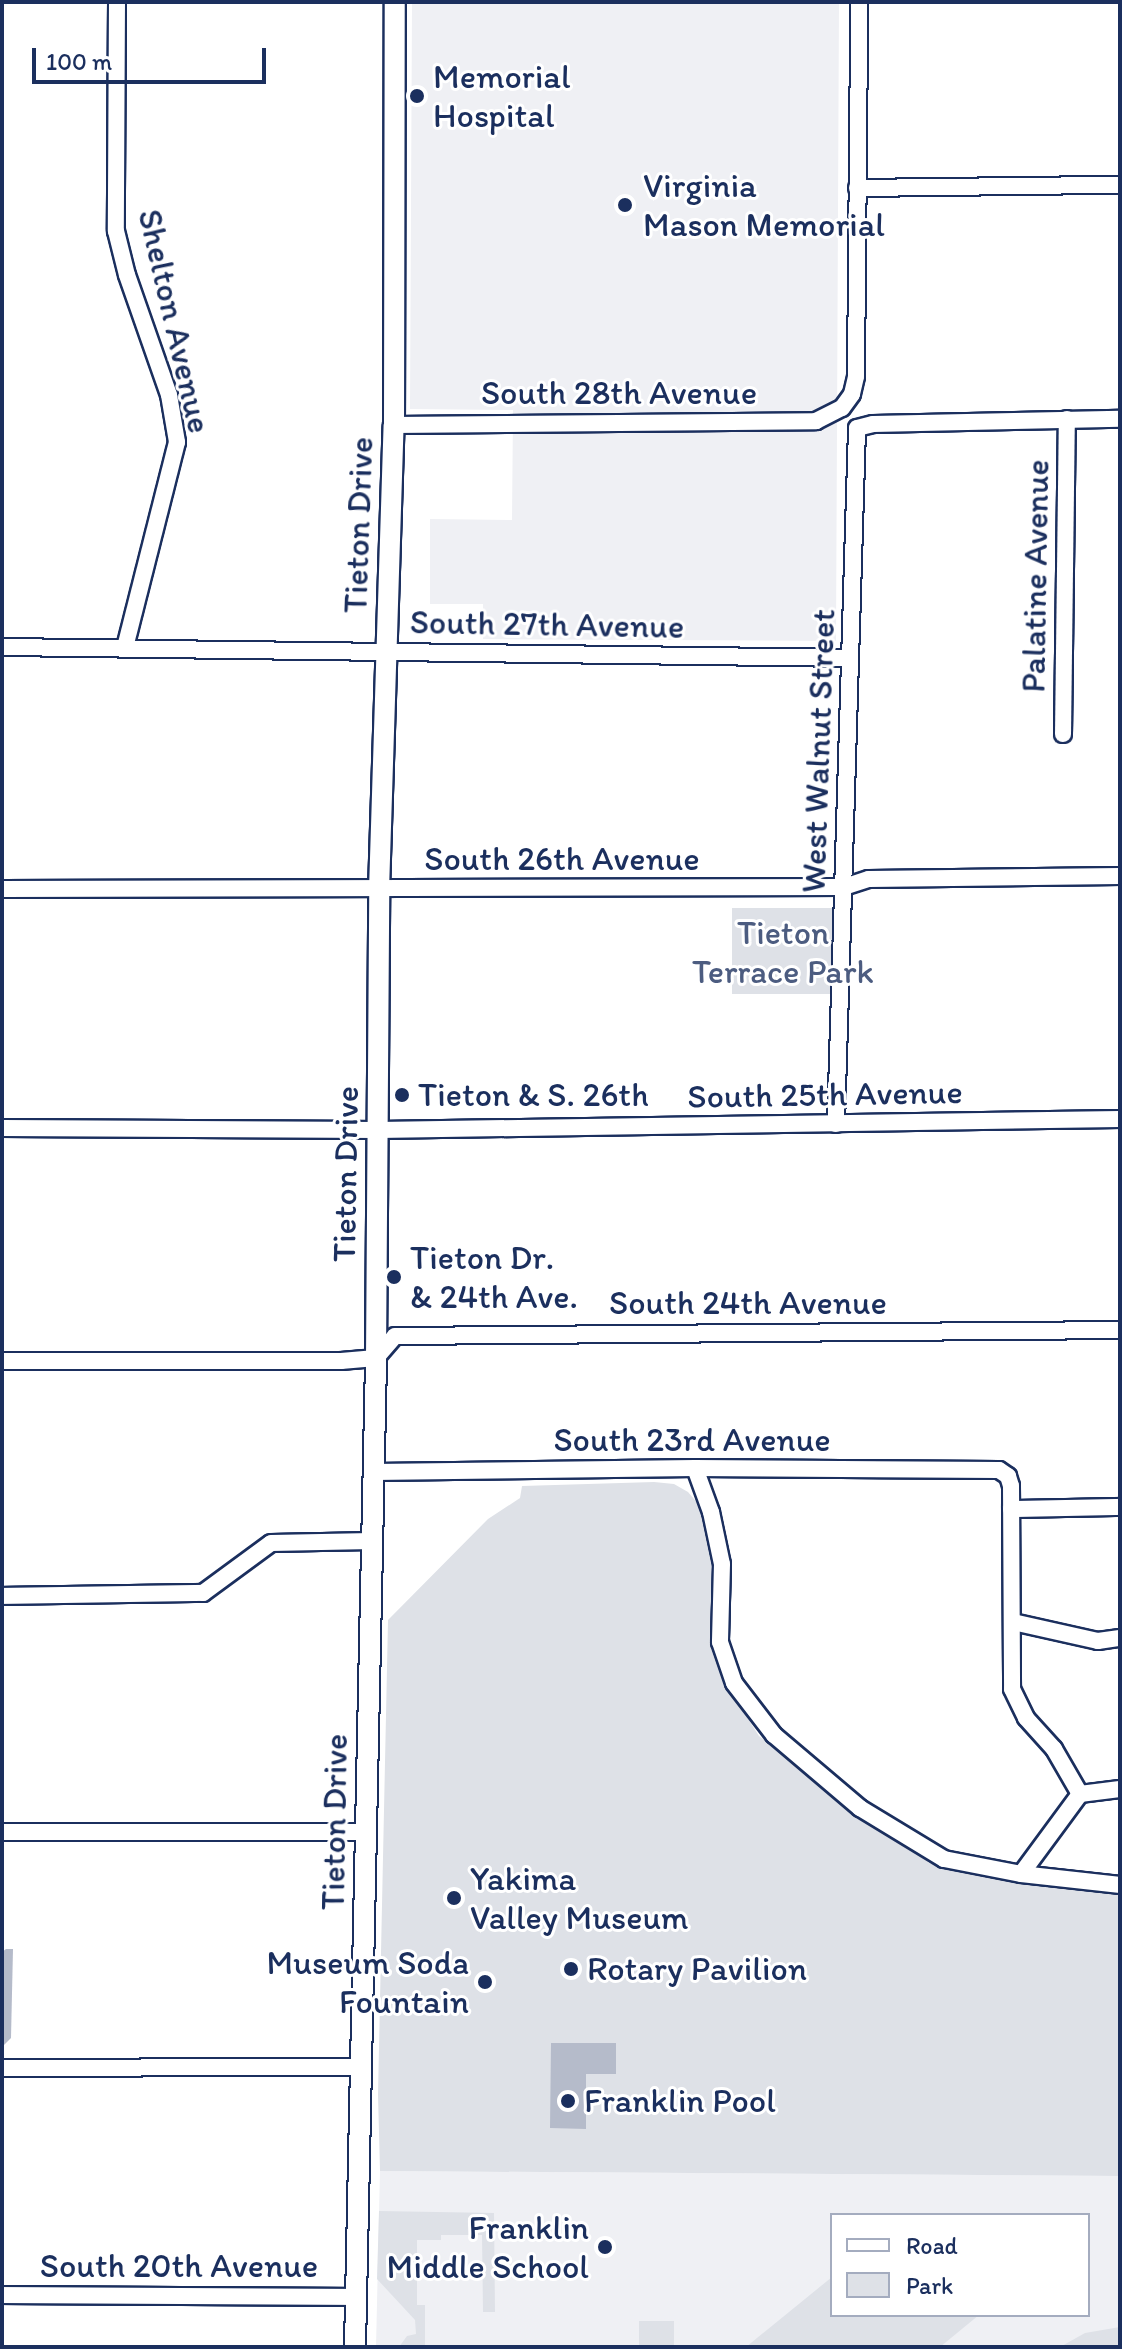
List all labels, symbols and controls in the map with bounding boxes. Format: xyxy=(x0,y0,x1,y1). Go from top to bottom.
scale bar xyxy=(36,32,270,82)
text: 100 m xyxy=(46,47,112,76)
place label: Memorial Hospital xyxy=(433,56,571,136)
marker: Memorial Hospital xyxy=(408,87,426,105)
place label: Virginia Mason Memorial xyxy=(643,165,883,244)
marker: Virginia Mason Memorial xyxy=(614,194,636,216)
street label: Shelton Avenue xyxy=(130,206,220,436)
street label: South 28th Avenue xyxy=(482,373,756,413)
street label: Tieton Drive xyxy=(335,436,381,614)
street label: Palatine Avenue xyxy=(1013,459,1057,693)
street label: South 27th Avenue xyxy=(411,601,683,647)
street label: West Walnut Street xyxy=(793,609,843,893)
street label: South 26th Avenue xyxy=(426,839,698,879)
park label: Tieton Terrace Park xyxy=(692,912,874,992)
street label: South 25th Avenue xyxy=(688,1071,962,1117)
place label: Tieton & S. 26th xyxy=(418,1075,649,1115)
street label: Tieton Drive xyxy=(323,1085,367,1263)
marker: Tieton & S. 26th xyxy=(393,1086,411,1104)
place label: Tieton Dr. & 24th Ave. xyxy=(410,1237,577,1316)
marker: Tieton Dr. & 24th Ave. xyxy=(385,1268,403,1286)
street label: South 24th Avenue xyxy=(610,1283,886,1323)
street label: South 23rd Avenue xyxy=(555,1420,829,1460)
street label: Tieton Drive xyxy=(312,1733,356,1911)
place label: Yakima Valley Museum xyxy=(470,1858,689,1938)
marker: Yakima Valley Museum xyxy=(445,1889,463,1907)
place label: Museum Soda Fountain xyxy=(266,1942,469,2022)
place label: Rotary Pavilion xyxy=(587,1949,806,1989)
marker: Rotary Pavilion xyxy=(562,1960,580,1978)
marker: Museum Soda Fountain xyxy=(476,1973,494,1991)
place label: Franklin Pool xyxy=(584,2081,775,2121)
marker: Franklin Pool xyxy=(559,2092,577,2110)
place label: Franklin Middle School xyxy=(386,2207,589,2286)
legend xyxy=(830,2213,1090,2317)
text: Road xyxy=(906,2231,958,2260)
marker: Franklin Middle School xyxy=(596,2238,614,2256)
street label: South 20th Avenue xyxy=(41,2246,317,2286)
text: Park xyxy=(906,2271,953,2300)

